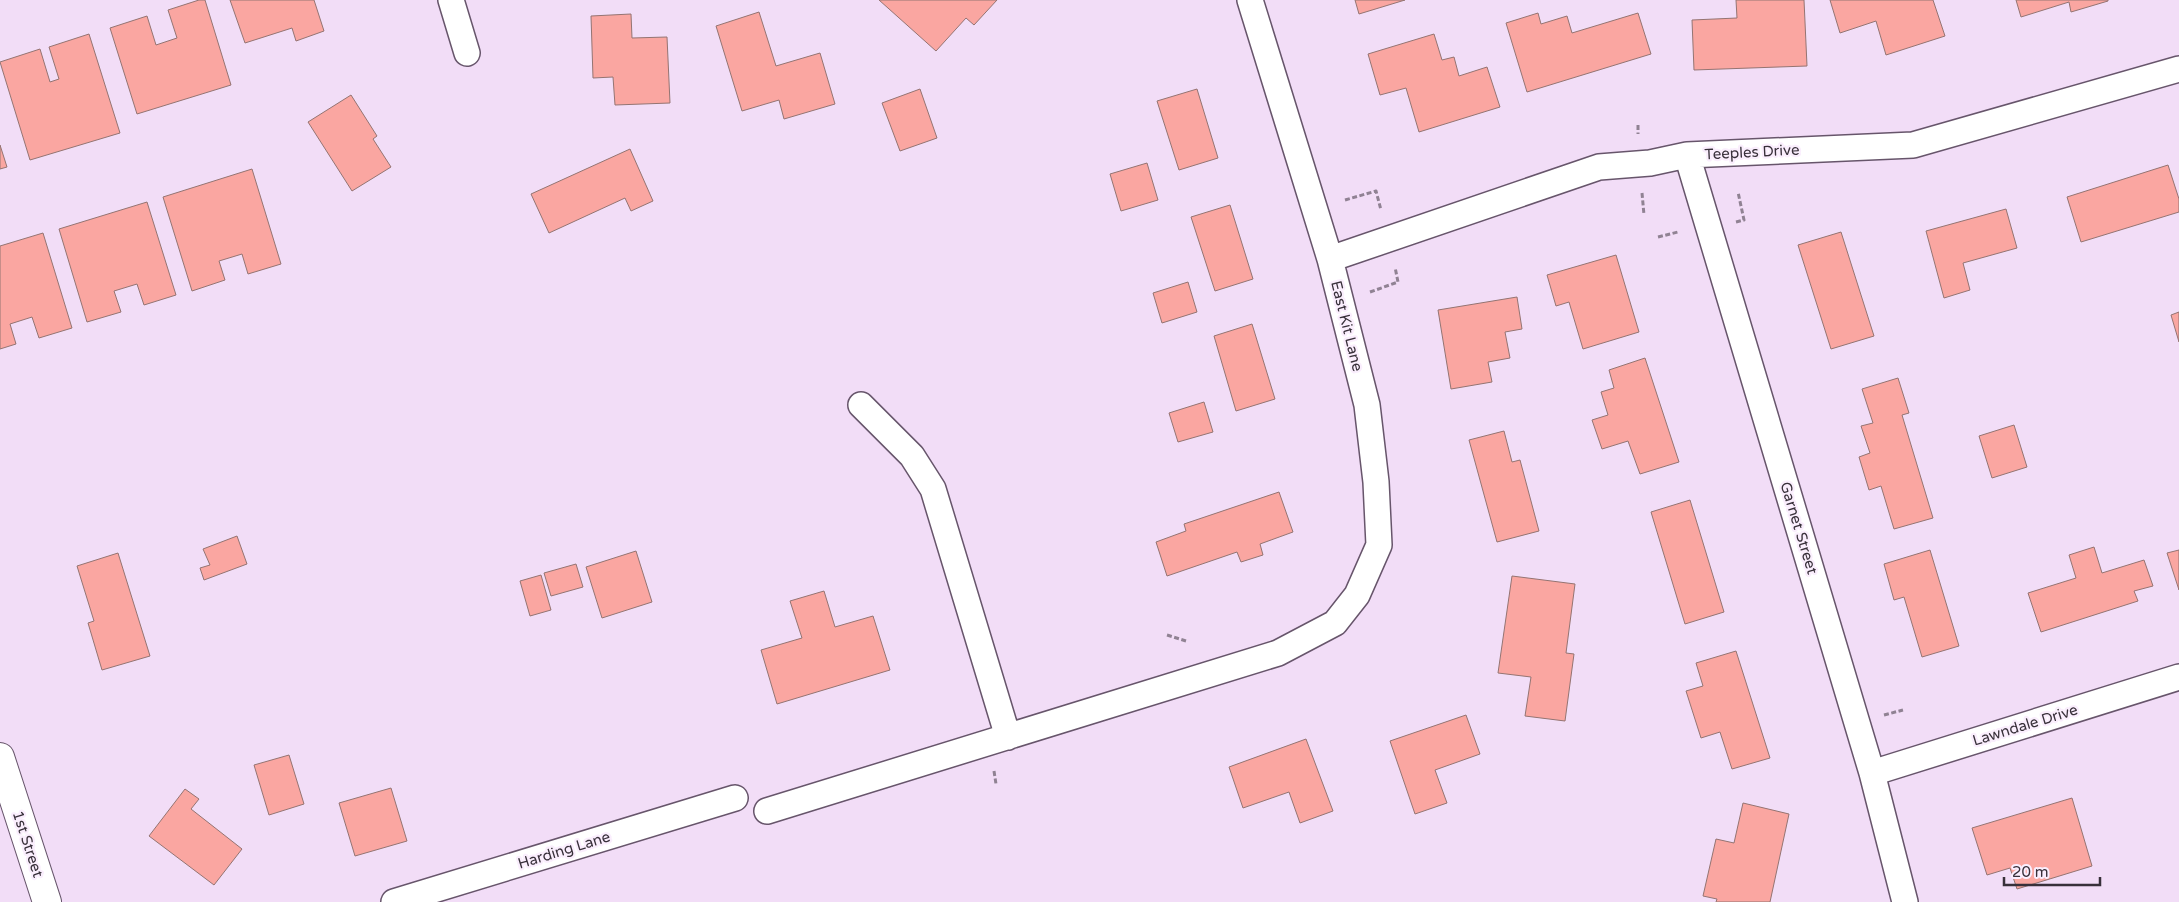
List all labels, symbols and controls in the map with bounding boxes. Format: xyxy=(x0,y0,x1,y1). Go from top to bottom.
street label: Teeples Drive xyxy=(1704,141,1800,163)
street label: East Kit Lane xyxy=(1327,279,1367,373)
street label: Garnet Street xyxy=(1776,480,1822,577)
street label: Lawndale Drive xyxy=(1970,700,2080,750)
street label: 1st Street xyxy=(9,808,47,880)
street label: Harding Lane xyxy=(516,827,612,873)
scale bar xyxy=(2004,854,2100,886)
text: 20 m xyxy=(2012,863,2049,881)

